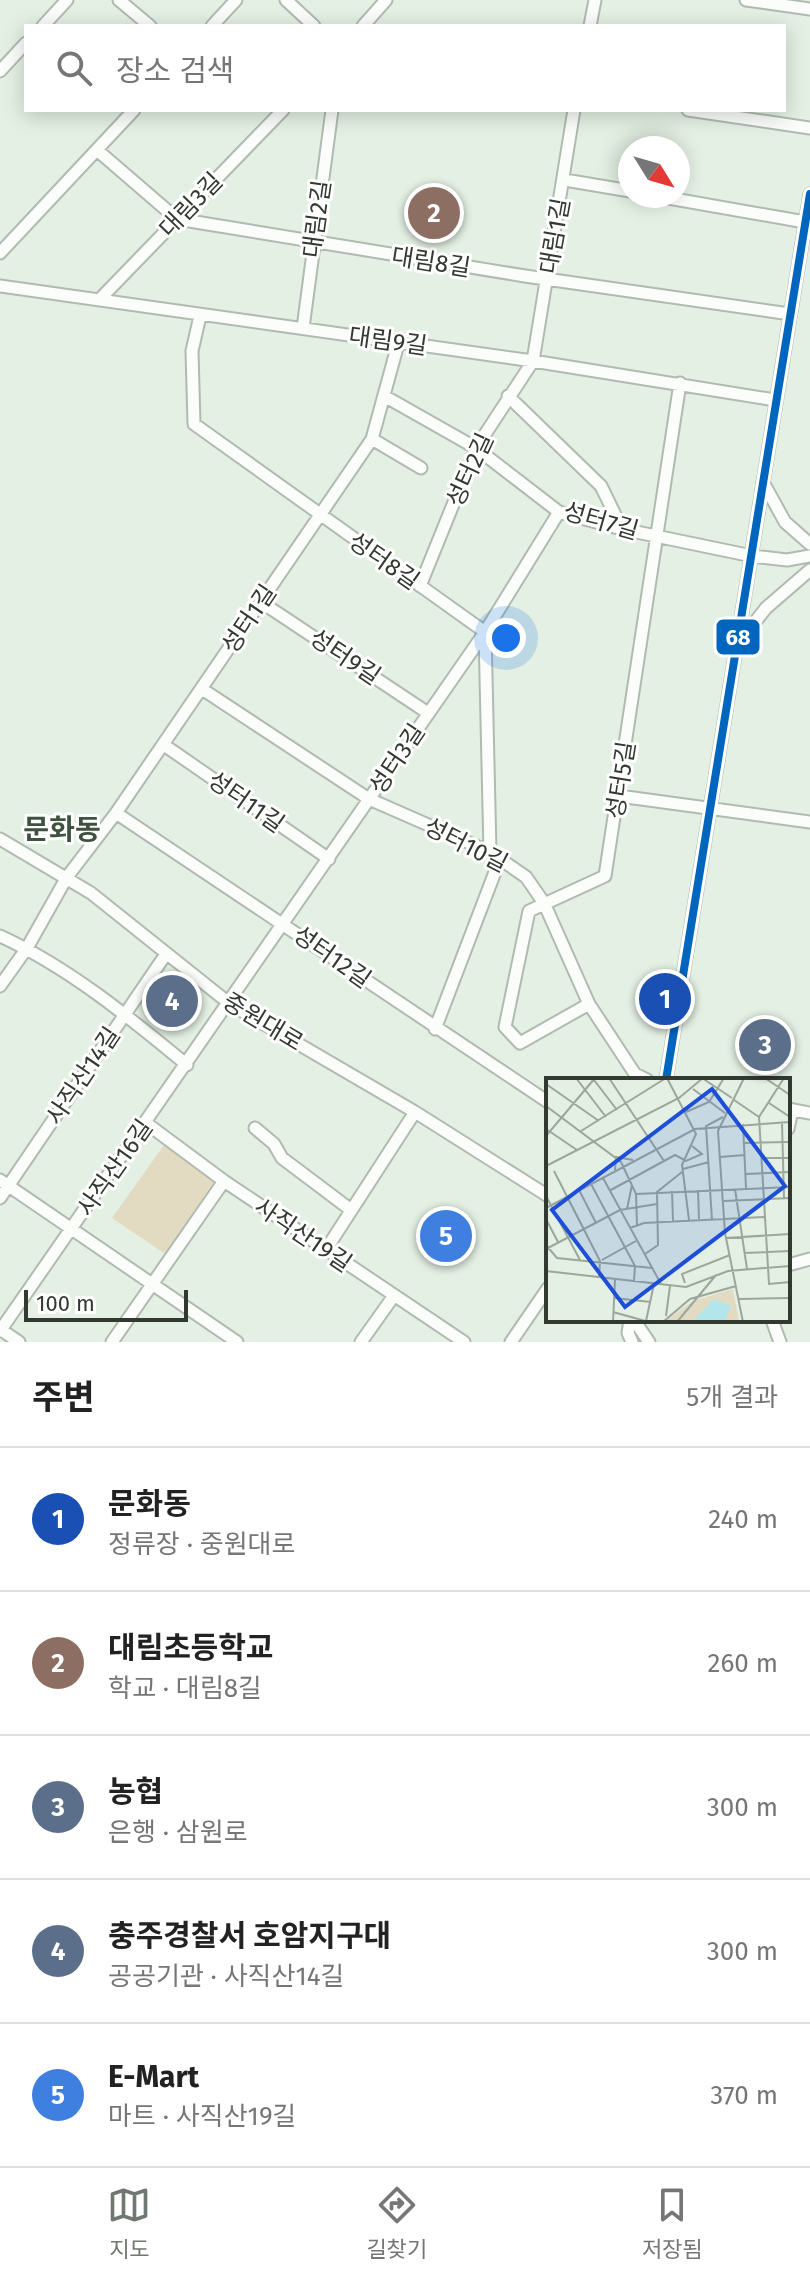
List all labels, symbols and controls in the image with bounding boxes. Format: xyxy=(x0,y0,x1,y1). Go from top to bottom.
search box xyxy=(24,24,786,112)
icon: search xyxy=(52,46,96,90)
text: 장소 검색 xyxy=(116,53,234,89)
north arrow xyxy=(618,136,690,208)
street label: 대림3길 xyxy=(154,167,228,243)
street label: 대림2길 xyxy=(298,178,336,260)
pin: 2 xyxy=(408,183,460,243)
street label: 대림1길 xyxy=(535,196,575,276)
street label: 대림8길 xyxy=(390,242,472,282)
street label: 대림9길 xyxy=(347,322,429,360)
street label: 성터2길 xyxy=(441,429,499,511)
street label: 성터7길 xyxy=(560,497,642,545)
street label: 성터8길 xyxy=(343,527,425,595)
street label: 성터1길 xyxy=(216,579,282,659)
your location xyxy=(486,618,526,658)
line badge: 68 xyxy=(715,618,761,656)
street label: 성터9길 xyxy=(304,623,386,691)
text: 68 xyxy=(725,624,751,651)
street label: 성터3길 xyxy=(364,719,430,799)
street label: 성터5길 xyxy=(601,739,641,821)
street label: 성터11길 xyxy=(202,766,290,838)
street label: 성터10길 xyxy=(420,812,512,878)
district label: 문화동 xyxy=(23,813,101,846)
street label: 성터12길 xyxy=(288,920,376,994)
pin: 1 xyxy=(639,969,691,1029)
pin: 4 xyxy=(146,971,198,1031)
street label: 중원대로 xyxy=(218,987,308,1057)
pin: 3 xyxy=(739,1015,791,1075)
street label: 사직산14길 xyxy=(40,1022,126,1130)
inset map xyxy=(546,1078,790,1322)
street label: 사직산16길 xyxy=(72,1114,158,1222)
street label: 사직산19길 xyxy=(249,1192,357,1278)
pin: 5 xyxy=(420,1206,472,1266)
scale bar xyxy=(24,1286,188,1322)
text: 100 m xyxy=(36,1290,95,1317)
text: 주변 xyxy=(32,1377,95,1418)
text: 5개 결과 xyxy=(686,1382,778,1413)
text: 문화동 xyxy=(108,1486,191,1522)
text: 1 xyxy=(52,1504,64,1535)
text: 240 m xyxy=(708,1504,778,1535)
text: 정류장 · 중원대로 xyxy=(108,1529,295,1560)
text: 대림초등학교 xyxy=(108,1630,274,1666)
text: 2 xyxy=(51,1648,65,1679)
text: 260 m xyxy=(708,1648,778,1679)
text: 학교 · 대림8길 xyxy=(108,1673,262,1704)
text: 농협 xyxy=(108,1774,163,1810)
text: 3 xyxy=(51,1792,65,1823)
text: 300 m xyxy=(707,1792,778,1823)
text: 은행 · 삼원로 xyxy=(108,1817,248,1848)
text: 충주경찰서 호암지구대 xyxy=(108,1918,391,1954)
text: 4 xyxy=(51,1936,65,1967)
text: 300 m xyxy=(707,1936,778,1967)
text: 공공기관 · 사직산14길 xyxy=(108,1961,344,1992)
text: E-Mart xyxy=(108,2059,199,2095)
text: 5 xyxy=(51,2080,65,2111)
text: 370 m xyxy=(710,2080,778,2111)
text: 마트 · 사직산19길 xyxy=(108,2101,296,2132)
tab: 지도 xyxy=(107,2183,151,2263)
tab: 길찾기 xyxy=(366,2183,427,2263)
tab: 저장됨 xyxy=(642,2183,703,2263)

